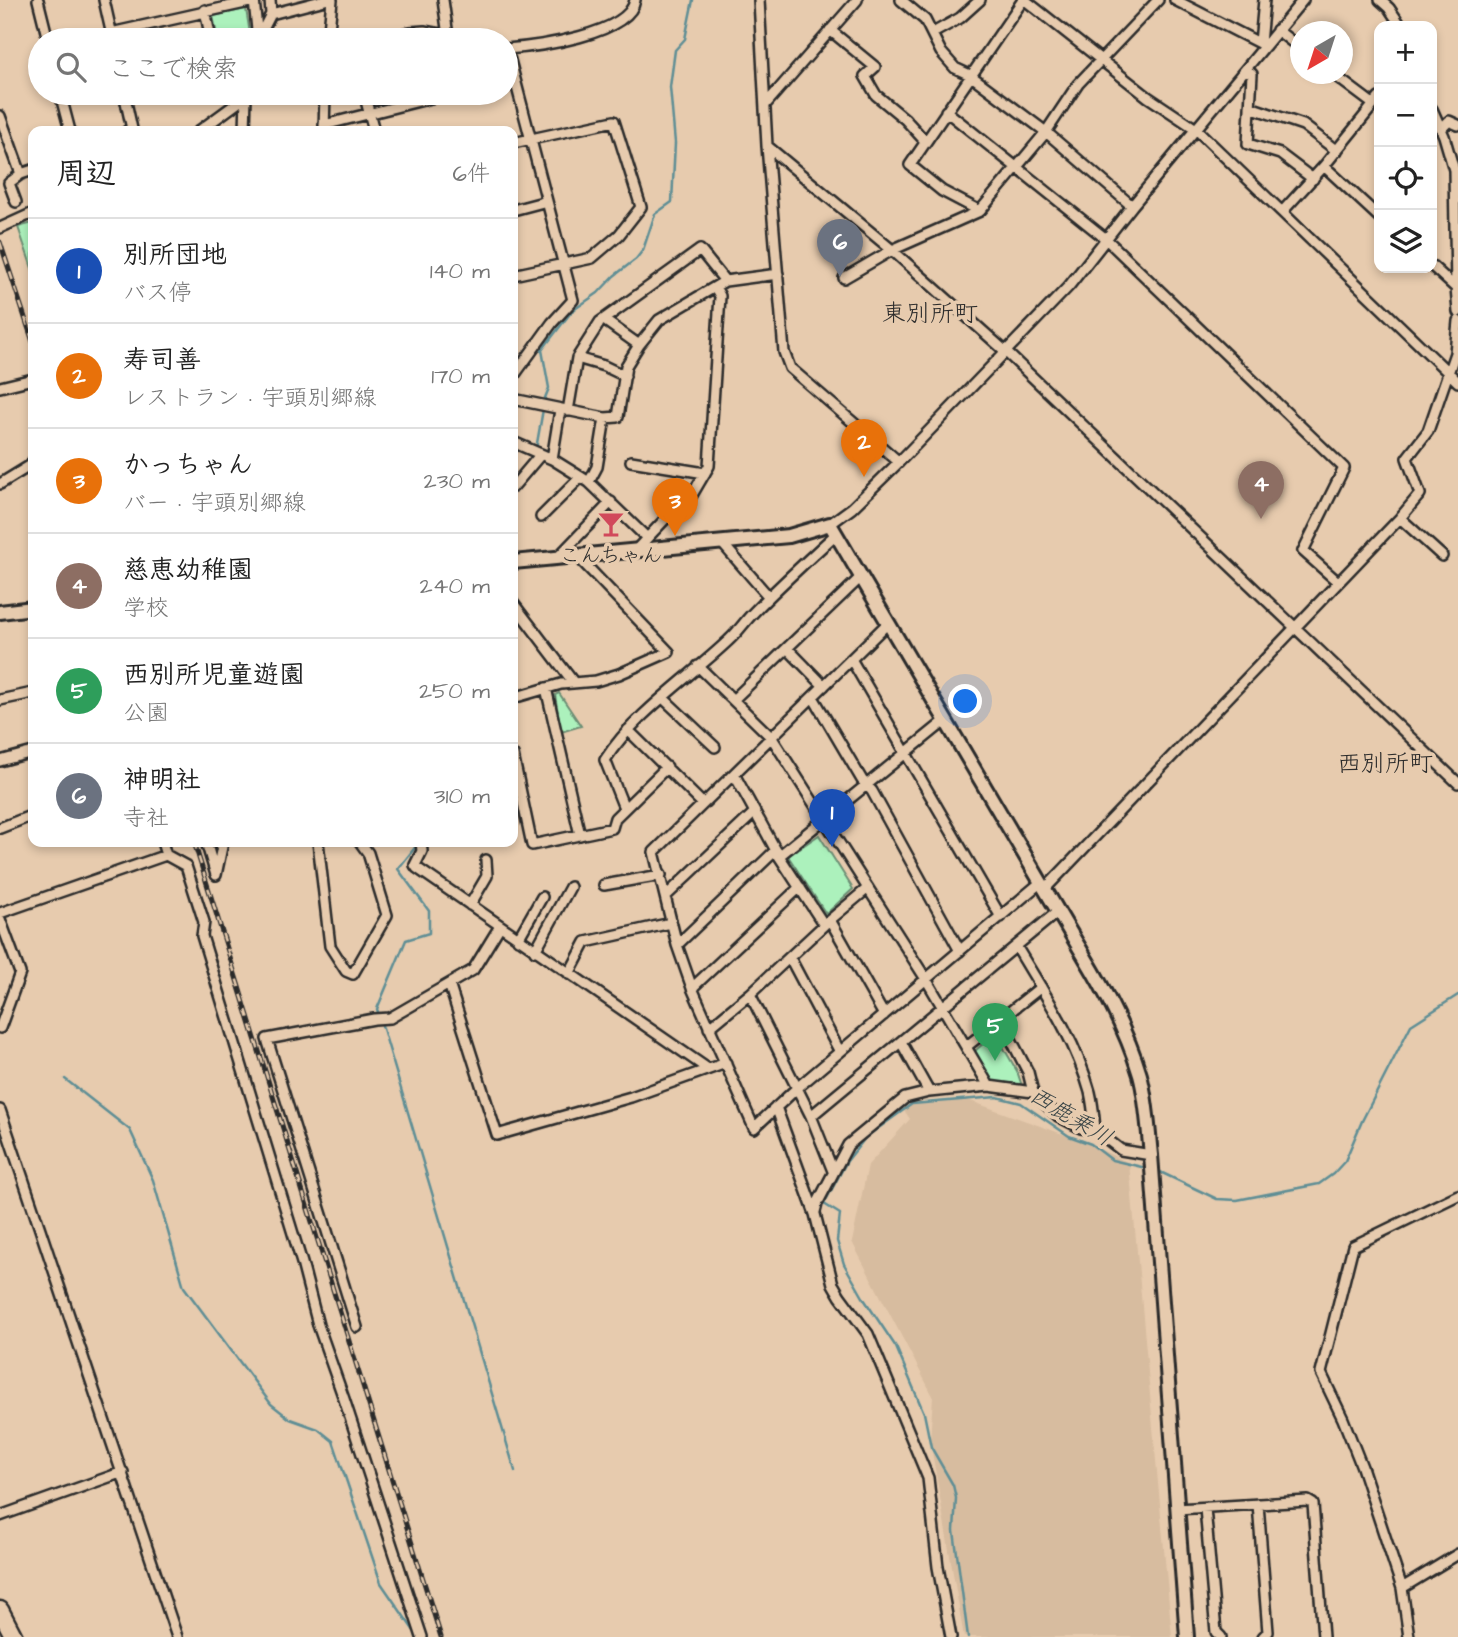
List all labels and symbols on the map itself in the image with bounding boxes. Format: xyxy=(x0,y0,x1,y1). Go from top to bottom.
north arrow xyxy=(1290,21,1353,84)
pin: 6 xyxy=(817,219,863,277)
district label: 東別所町 xyxy=(882,297,978,331)
pin: 2 xyxy=(841,419,887,477)
pin: 4 xyxy=(1238,461,1284,519)
pin: 3 xyxy=(652,478,698,536)
bar icon: こんちゃん xyxy=(596,509,626,539)
place label: こんちゃん xyxy=(559,541,663,570)
your location xyxy=(948,684,982,718)
district label: 西別所町 xyxy=(1337,747,1433,781)
pin: 1 xyxy=(809,789,855,847)
pin: 5 xyxy=(972,1003,1018,1061)
water label: 西鹿乗川 xyxy=(1023,1080,1119,1154)

